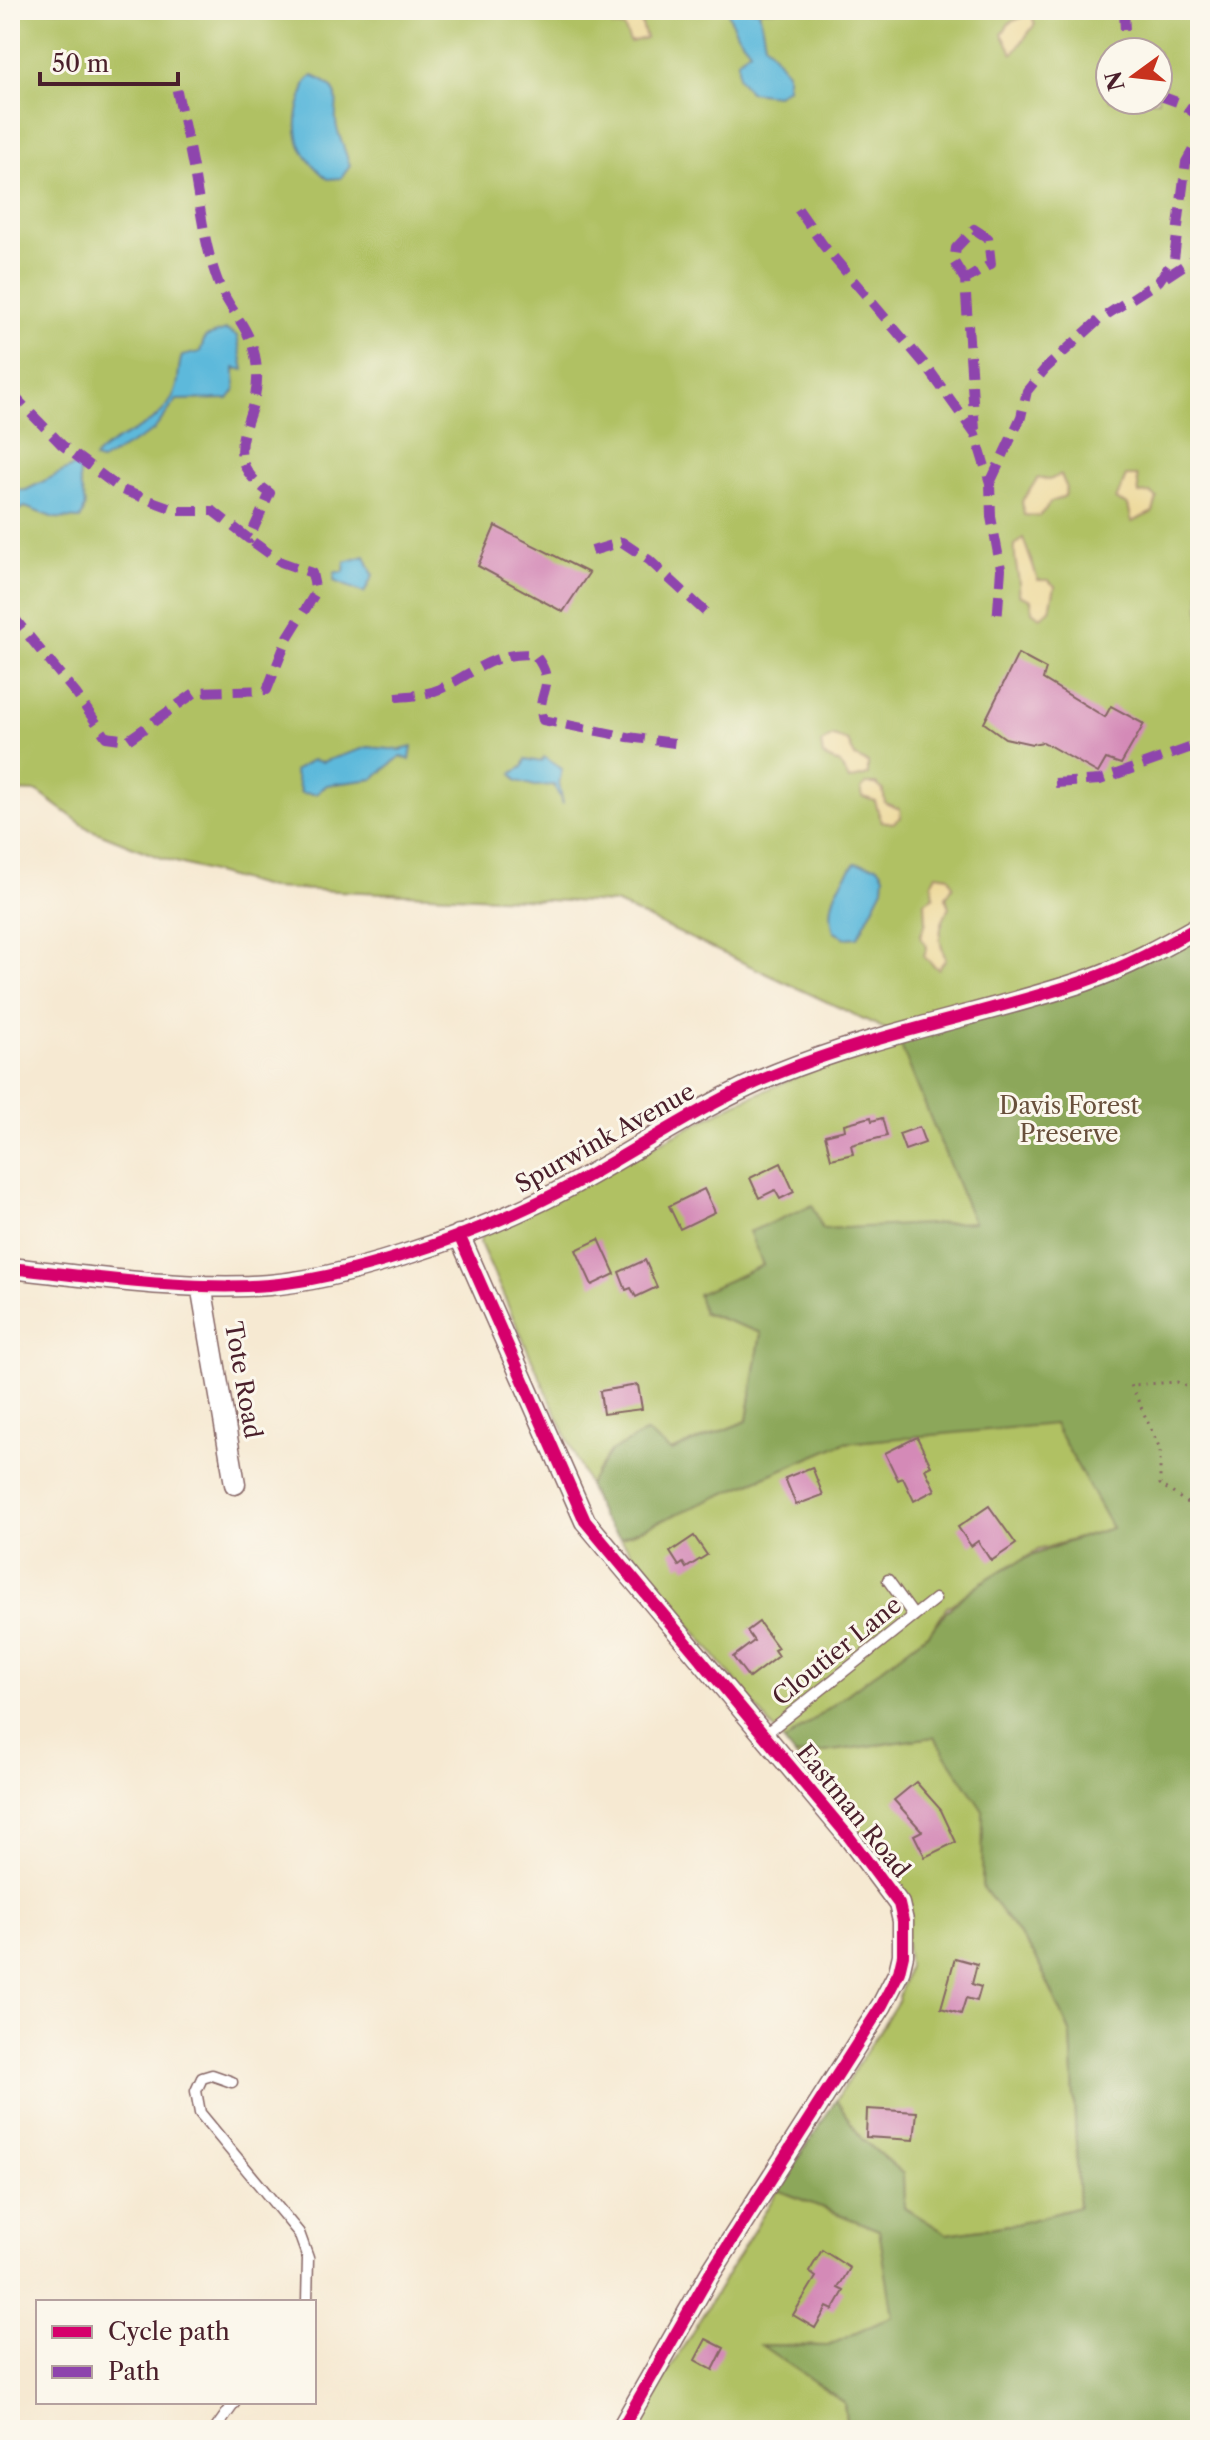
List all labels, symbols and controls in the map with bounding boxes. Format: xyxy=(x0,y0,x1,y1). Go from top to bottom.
scale bar xyxy=(40,36,178,86)
north arrow xyxy=(1094,36,1174,116)
text: 50 m xyxy=(52,49,109,78)
text: N xyxy=(1100,68,1131,94)
street label: Spurwink Avenue xyxy=(510,1076,699,1199)
park label: Davis Forest Preserve xyxy=(999,1091,1139,1148)
street label: Tote Road xyxy=(219,1319,268,1441)
street label: Cloutier Lane xyxy=(766,1590,907,1711)
street label: Eastman Road xyxy=(791,1738,916,1884)
legend xyxy=(36,2300,316,2404)
text: Cycle path xyxy=(108,2317,230,2346)
text: Path xyxy=(108,2357,160,2386)

